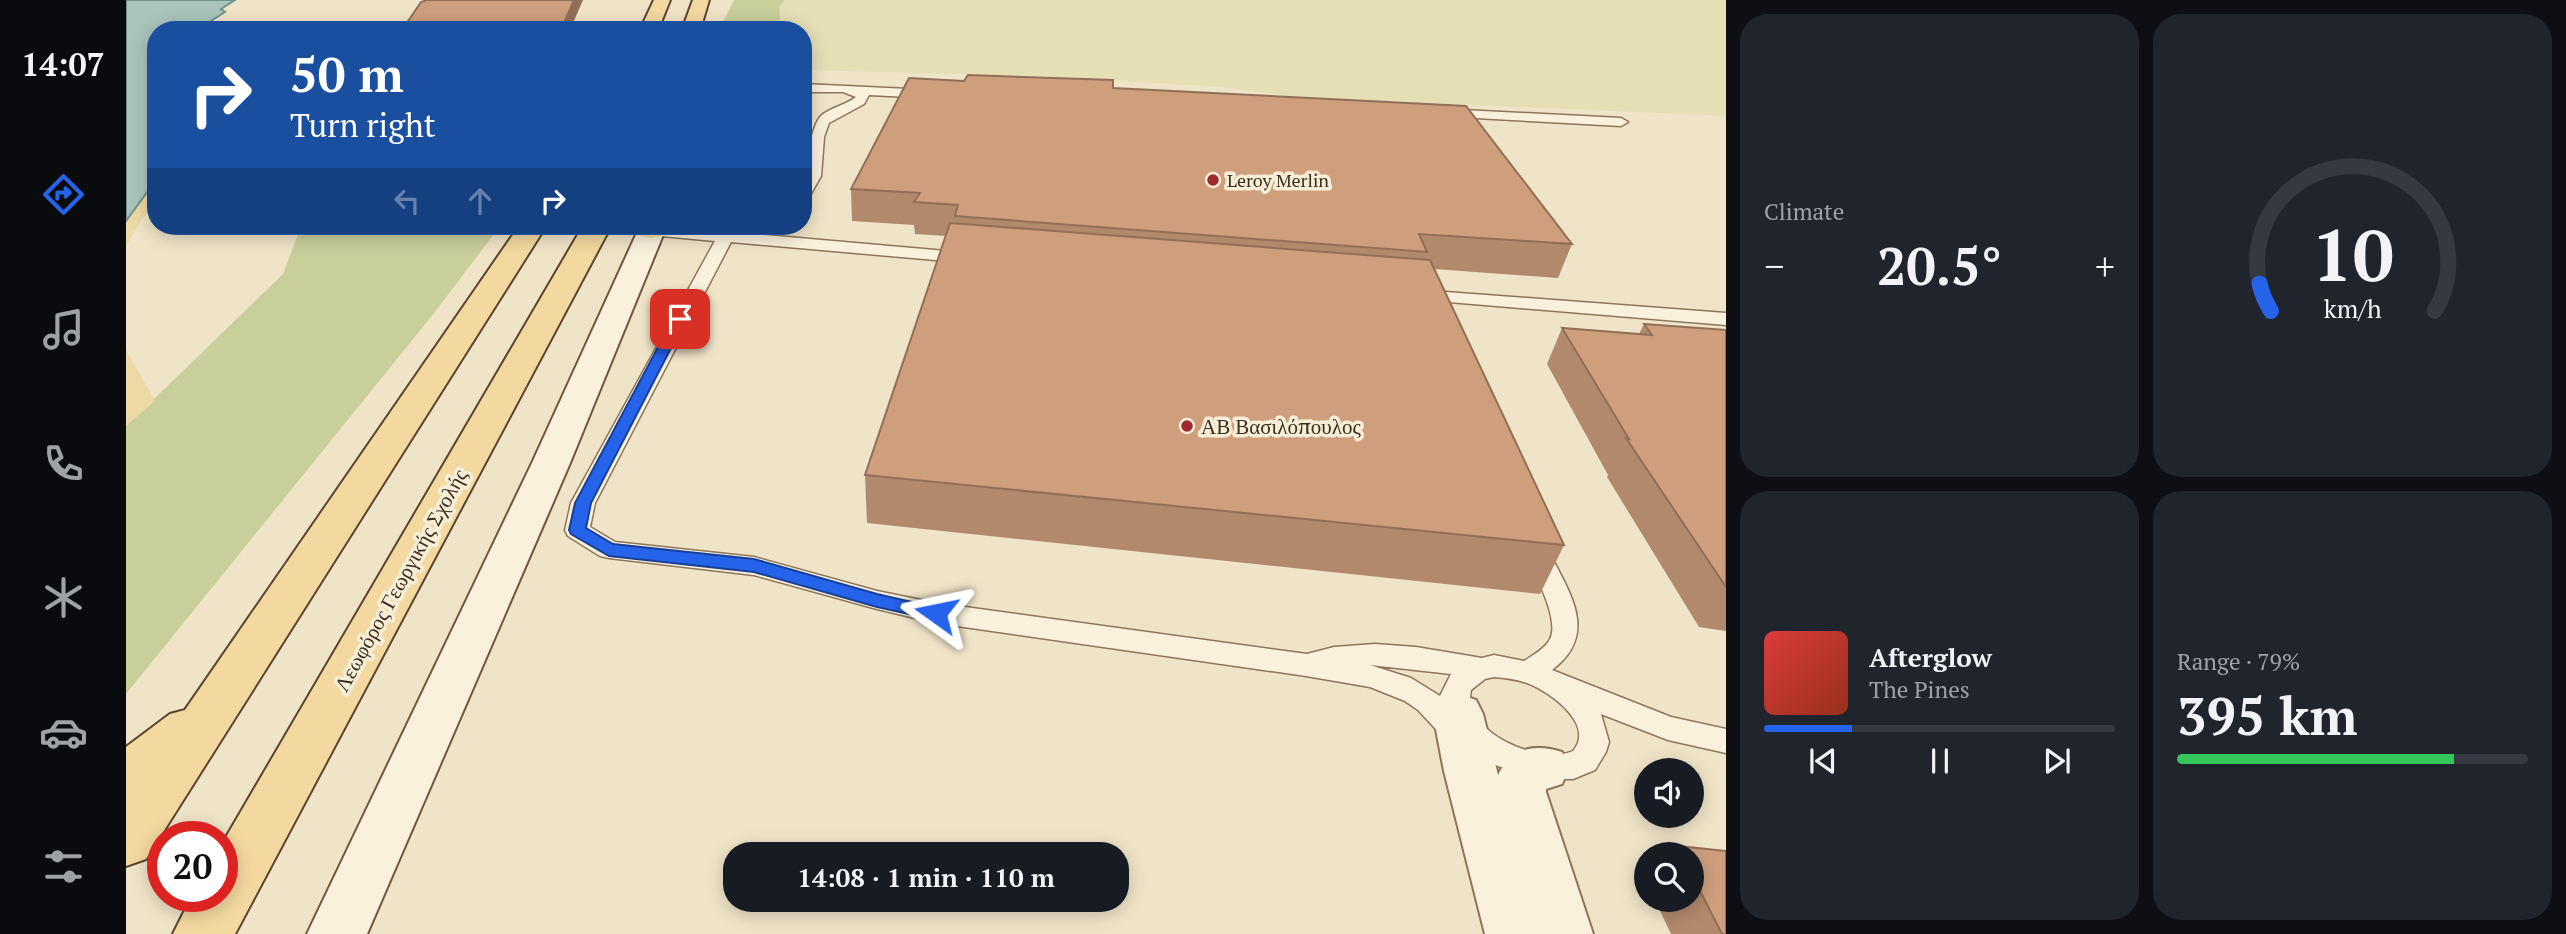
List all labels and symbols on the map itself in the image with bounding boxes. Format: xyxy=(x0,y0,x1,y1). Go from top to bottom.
place label: Leroy Merlin xyxy=(1227,168,1329,192)
marker: Leroy Merlin xyxy=(1205,172,1221,188)
pin xyxy=(650,289,710,349)
place label: ΑΒ Βασιλόπουλος xyxy=(1201,412,1361,440)
marker: ΑΒ Βασιλόπουλος xyxy=(1179,418,1195,434)
street label: Λεωφόρος Γεωργικής Σχολής xyxy=(327,463,473,697)
position arrow xyxy=(899,576,973,650)
speed limit sign: 20 xyxy=(147,821,238,912)

